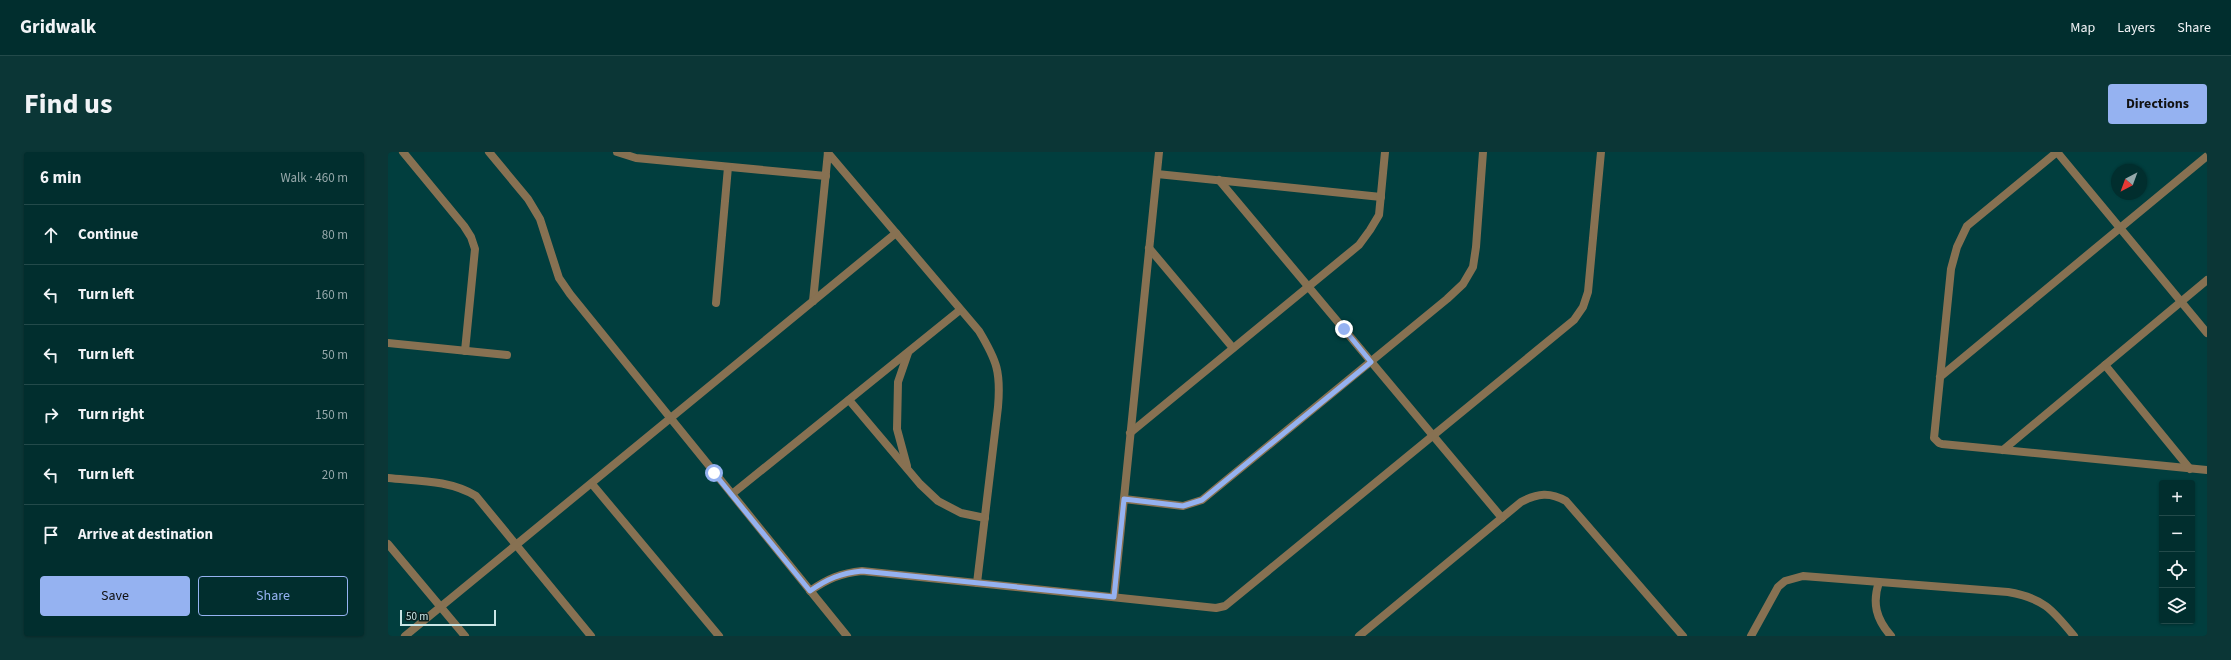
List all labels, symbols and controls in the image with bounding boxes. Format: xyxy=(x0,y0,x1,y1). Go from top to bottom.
text: Gridwalk xyxy=(20,14,96,41)
text: Map xyxy=(2070,18,2095,38)
text: Layers xyxy=(2117,18,2155,38)
text: Share xyxy=(2177,18,2211,38)
text: Find us xyxy=(24,84,112,124)
button: Directions xyxy=(2108,84,2207,124)
north arrow xyxy=(2111,164,2147,200)
text: 6 min xyxy=(40,166,81,190)
text: Walk · 460 m xyxy=(280,169,348,187)
icon: ahead xyxy=(40,224,62,246)
text: Continue xyxy=(78,224,138,245)
text: 80 m xyxy=(322,226,348,244)
icon: left xyxy=(40,284,62,306)
text: Turn left xyxy=(78,284,134,305)
text: 160 m xyxy=(315,286,348,304)
route end xyxy=(1335,320,1353,338)
icon: left xyxy=(40,344,62,366)
text: Turn left xyxy=(78,344,134,365)
text: 50 m xyxy=(322,346,348,364)
icon: right xyxy=(40,404,62,426)
text: Turn right xyxy=(78,404,144,425)
text: 150 m xyxy=(315,406,348,424)
icon: left xyxy=(40,464,62,486)
text: Turn left xyxy=(78,464,134,485)
route start xyxy=(705,464,723,482)
text: 20 m xyxy=(322,466,348,484)
map controls xyxy=(2159,480,2195,624)
button: + xyxy=(2159,480,2195,516)
button: − xyxy=(2159,516,2195,552)
icon: arrive xyxy=(40,524,62,546)
text: Arrive at destination xyxy=(78,524,213,545)
button: locate xyxy=(2159,552,2195,588)
button: Save xyxy=(40,576,190,616)
button: Share xyxy=(198,576,348,616)
button: layers xyxy=(2159,588,2195,624)
scale bar xyxy=(400,608,496,627)
text: 50 m xyxy=(406,609,428,624)

